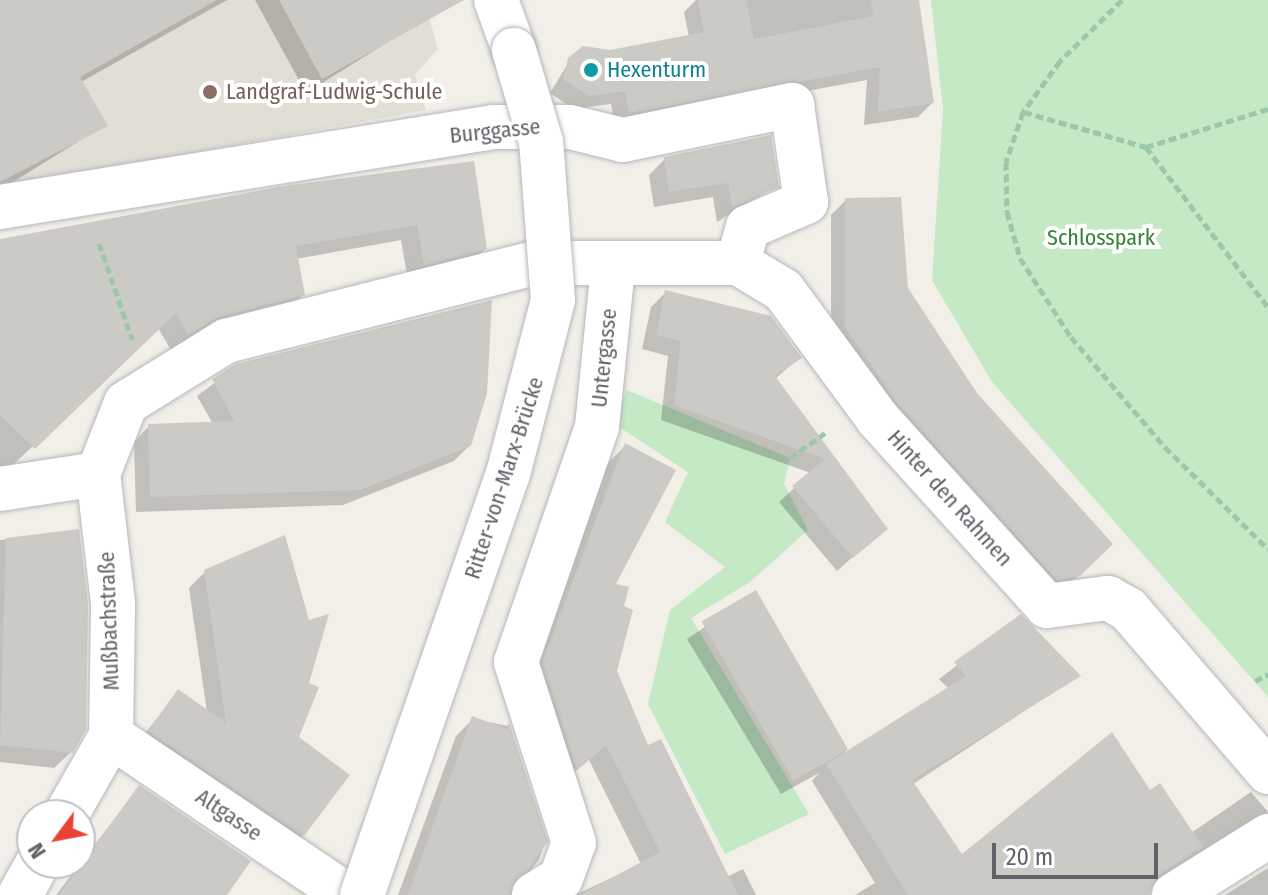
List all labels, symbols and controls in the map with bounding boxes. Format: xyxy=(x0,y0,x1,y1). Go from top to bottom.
place label: Hexenturm xyxy=(607,57,706,83)
marker: Hexenturm xyxy=(582,61,600,79)
place label: Landgraf-Ludwig-Schule xyxy=(226,79,442,105)
marker: Landgraf-Ludwig-Schule xyxy=(201,83,219,101)
street label: Burggasse xyxy=(448,113,542,149)
park label: Schlosspark xyxy=(1047,225,1155,251)
street label: Untergasse xyxy=(586,307,622,409)
street label: Ritter-von-Marx-Brücke xyxy=(459,374,549,582)
street label: Hinter den Rahmen xyxy=(882,425,1018,571)
street label: Mußbachstraße xyxy=(93,551,125,691)
street label: Altgasse xyxy=(191,783,267,847)
north arrow xyxy=(16,799,96,879)
scale bar xyxy=(996,827,1162,877)
text: N xyxy=(22,838,52,864)
text: 20 m xyxy=(1006,843,1053,871)

